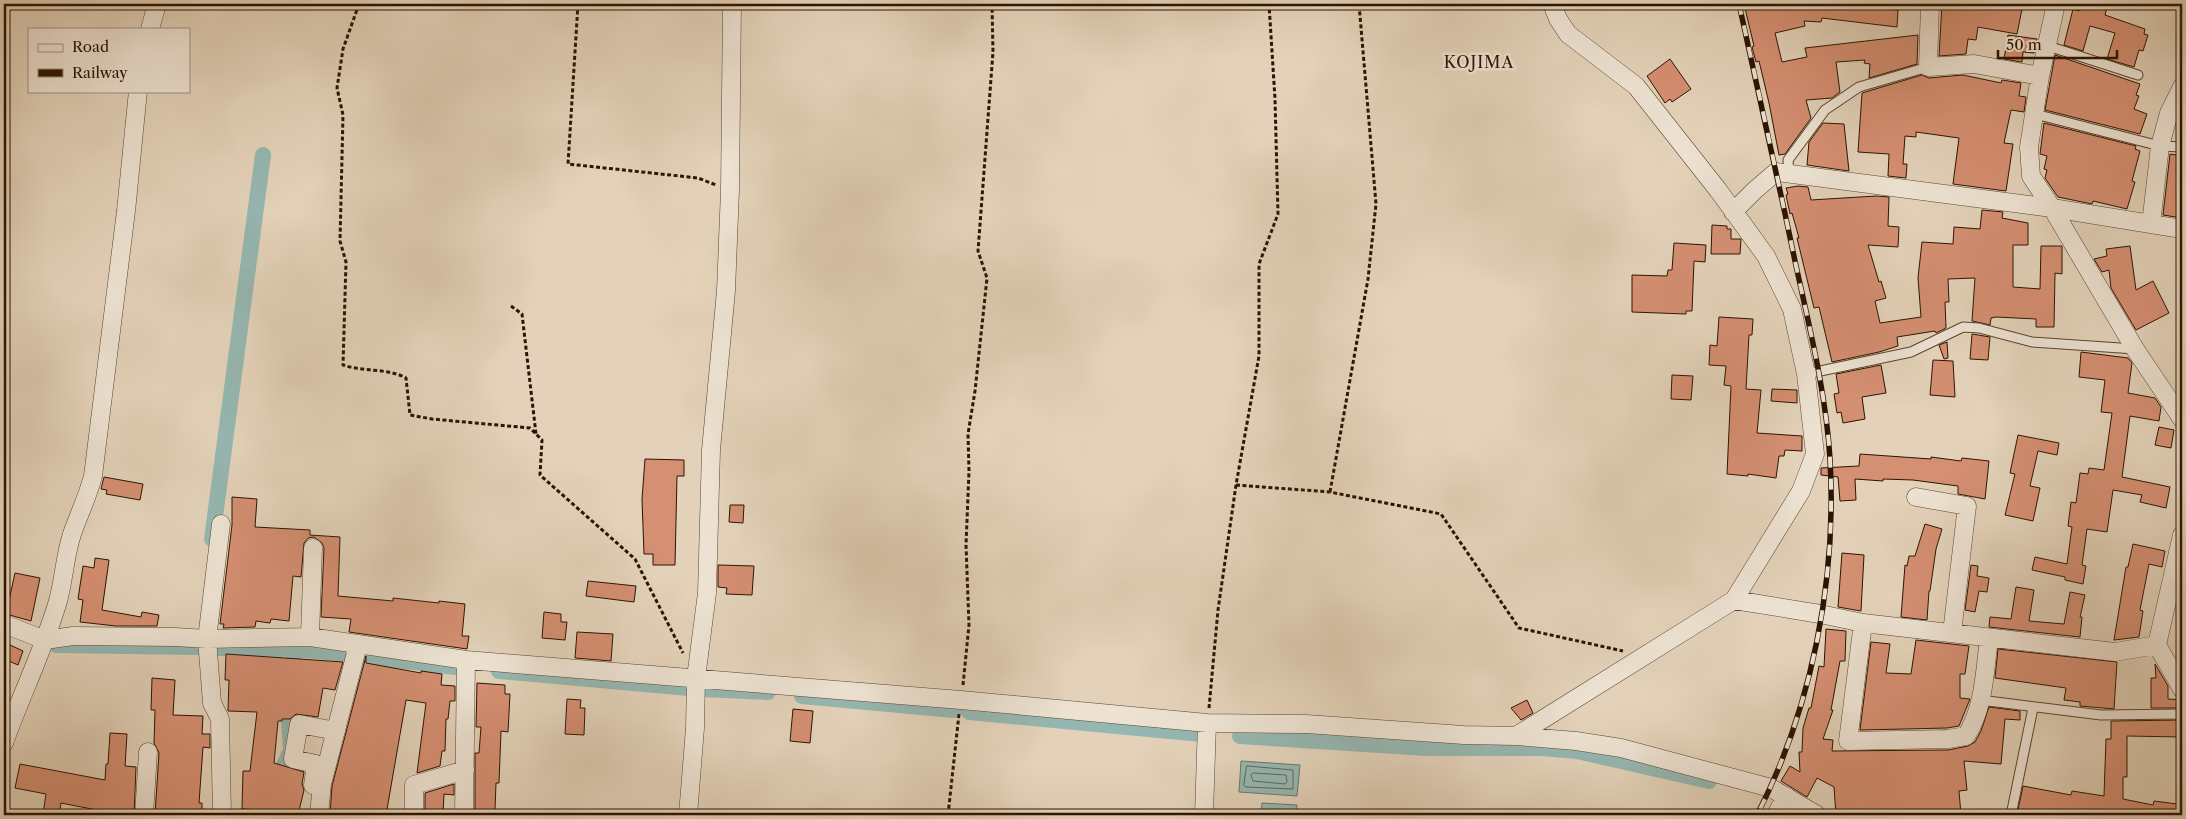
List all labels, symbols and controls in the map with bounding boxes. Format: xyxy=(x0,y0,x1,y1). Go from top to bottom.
legend xyxy=(28,28,190,92)
scale bar xyxy=(1998,28,2117,60)
text: 50 m xyxy=(2006,35,2042,54)
text: Road xyxy=(72,37,109,56)
district label: KOJIMA xyxy=(1444,52,1514,72)
text: Railway xyxy=(72,63,128,82)

